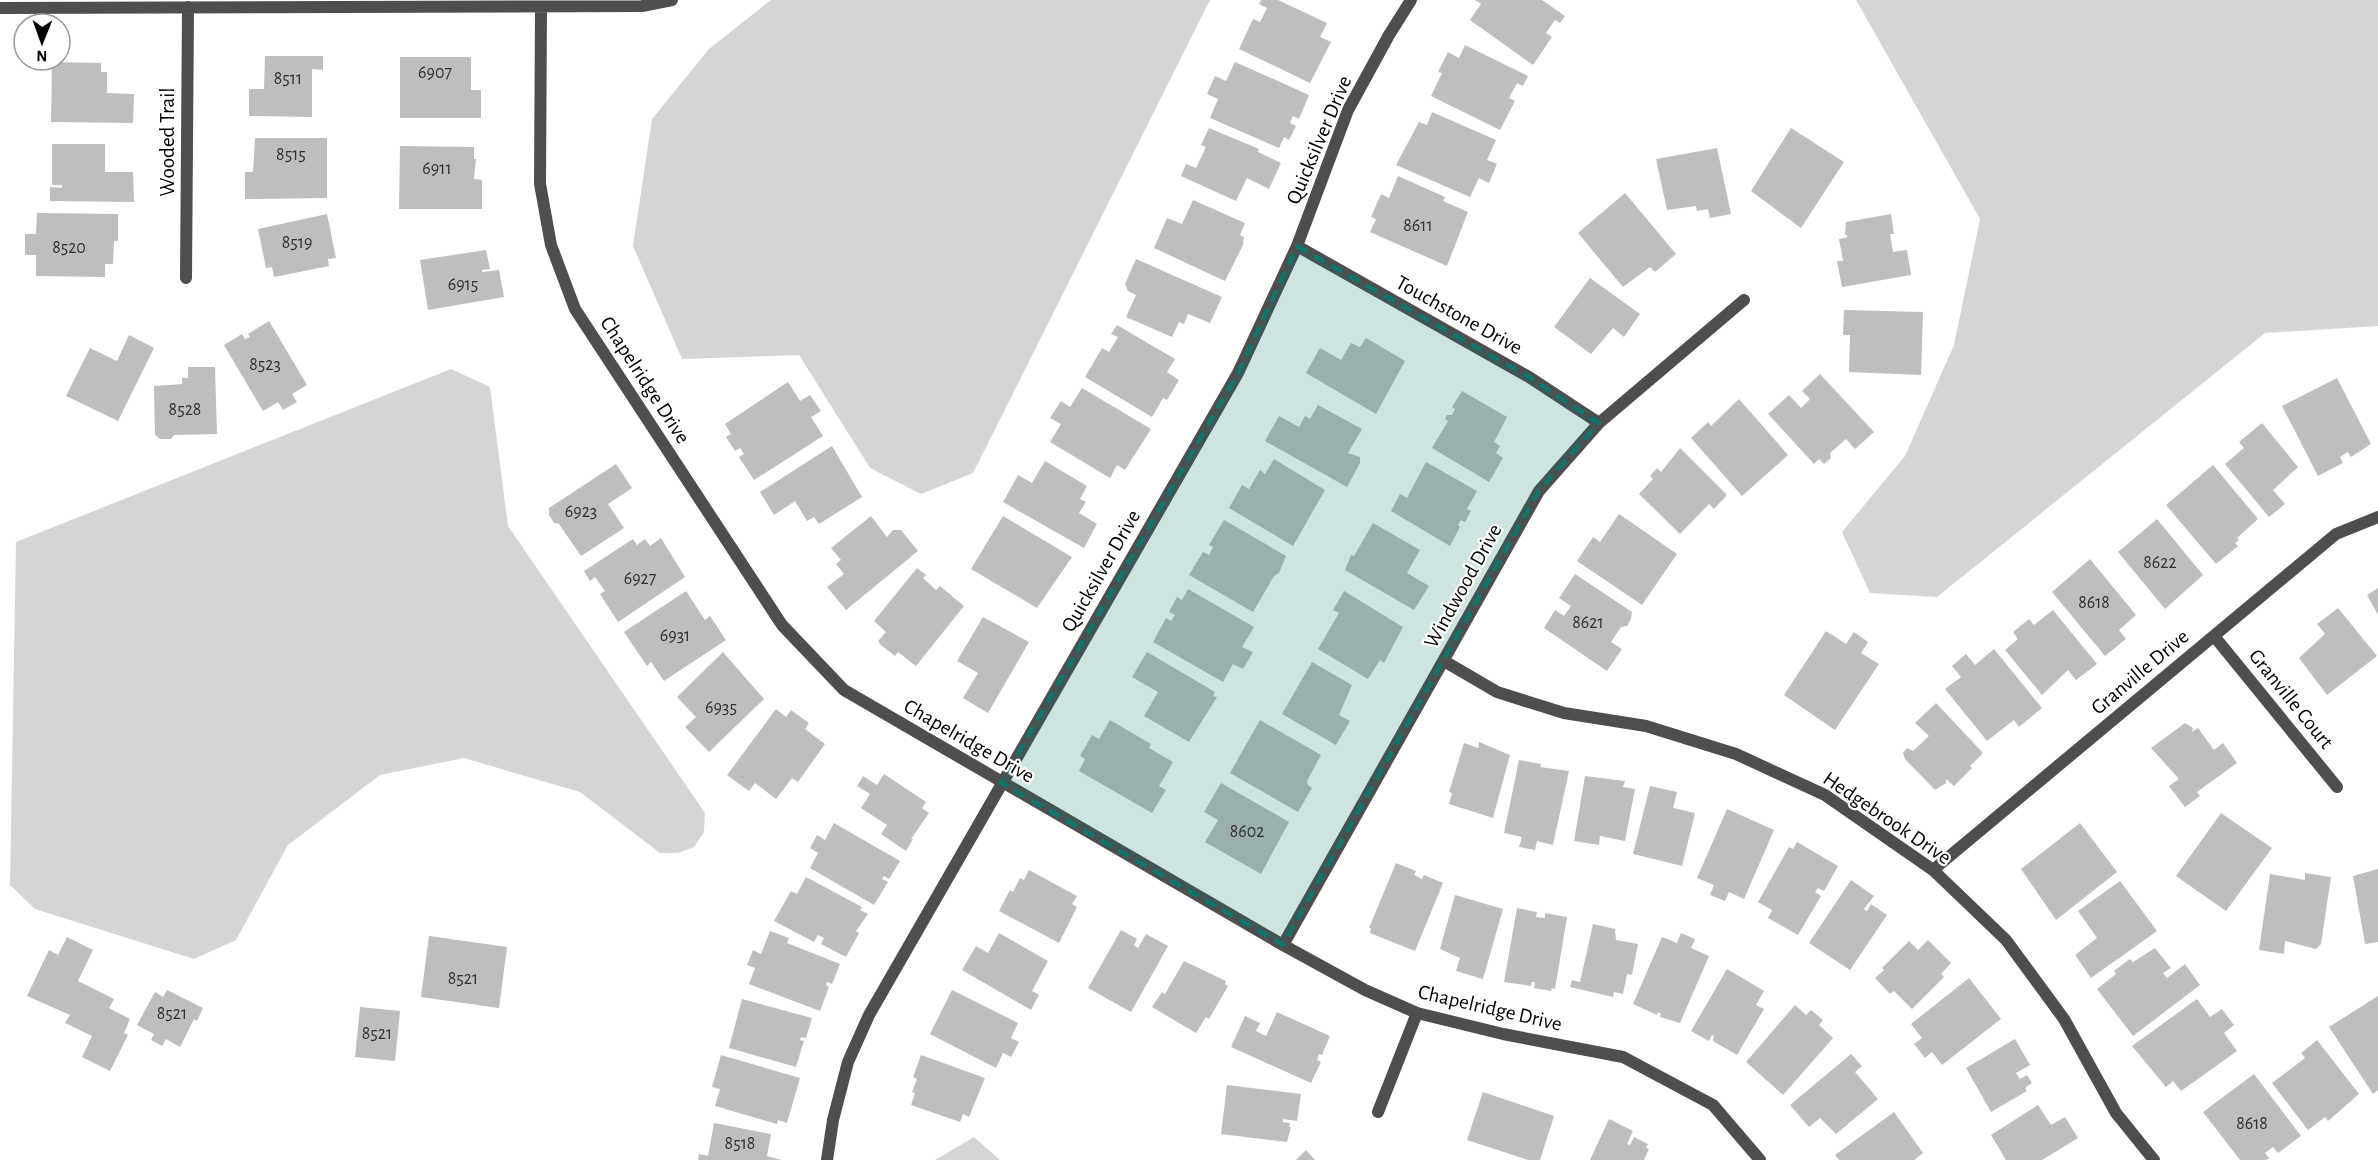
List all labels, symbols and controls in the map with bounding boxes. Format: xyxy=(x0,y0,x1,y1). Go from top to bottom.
north arrow xyxy=(12,12,72,72)
text: N xyxy=(36,48,47,64)
house number: 6907 xyxy=(418,64,452,82)
house number: 8511 xyxy=(274,70,302,88)
street label: Quicksilver Drive xyxy=(1283,73,1355,207)
street label: Wooded Trail xyxy=(157,88,178,196)
house number: 8515 xyxy=(276,146,306,164)
house number: 6911 xyxy=(422,160,452,178)
house number: 8611 xyxy=(1403,217,1433,235)
house number: 8519 xyxy=(282,234,312,252)
house number: 8520 xyxy=(52,239,86,257)
street label: Touchstone Drive xyxy=(1392,272,1526,358)
house number: 6915 xyxy=(448,276,478,294)
street label: Chapelridge Drive xyxy=(596,313,694,447)
house number: 8523 xyxy=(249,356,281,374)
house number: 8528 xyxy=(169,401,201,419)
house number: 6923 xyxy=(565,503,597,521)
street label: Quicksilver Drive xyxy=(1058,506,1144,636)
street label: Windwood Drive xyxy=(1420,521,1506,651)
house number: 8622 xyxy=(2143,554,2177,572)
house number: 6927 xyxy=(624,570,656,588)
house number: 8618 xyxy=(2078,594,2110,612)
house number: 8621 xyxy=(1572,614,1604,632)
street label: Granville Drive xyxy=(2087,625,2193,719)
house number: 6931 xyxy=(660,627,690,645)
street label: Granville Court xyxy=(2245,645,2337,753)
street label: Chapelridge Drive xyxy=(900,695,1038,787)
house number: 6935 xyxy=(705,699,737,717)
street label: Hedgebrook Drive xyxy=(1819,768,1955,868)
house number: 8602 xyxy=(1230,823,1264,841)
house number: 8521 xyxy=(448,970,478,988)
street label: Chapelridge Drive xyxy=(1416,981,1564,1035)
house number: 8521 xyxy=(157,1005,187,1023)
house number: 8521 xyxy=(362,1025,392,1043)
house number: 8618 xyxy=(2236,1115,2268,1133)
house number: 8518 xyxy=(725,1135,755,1153)

